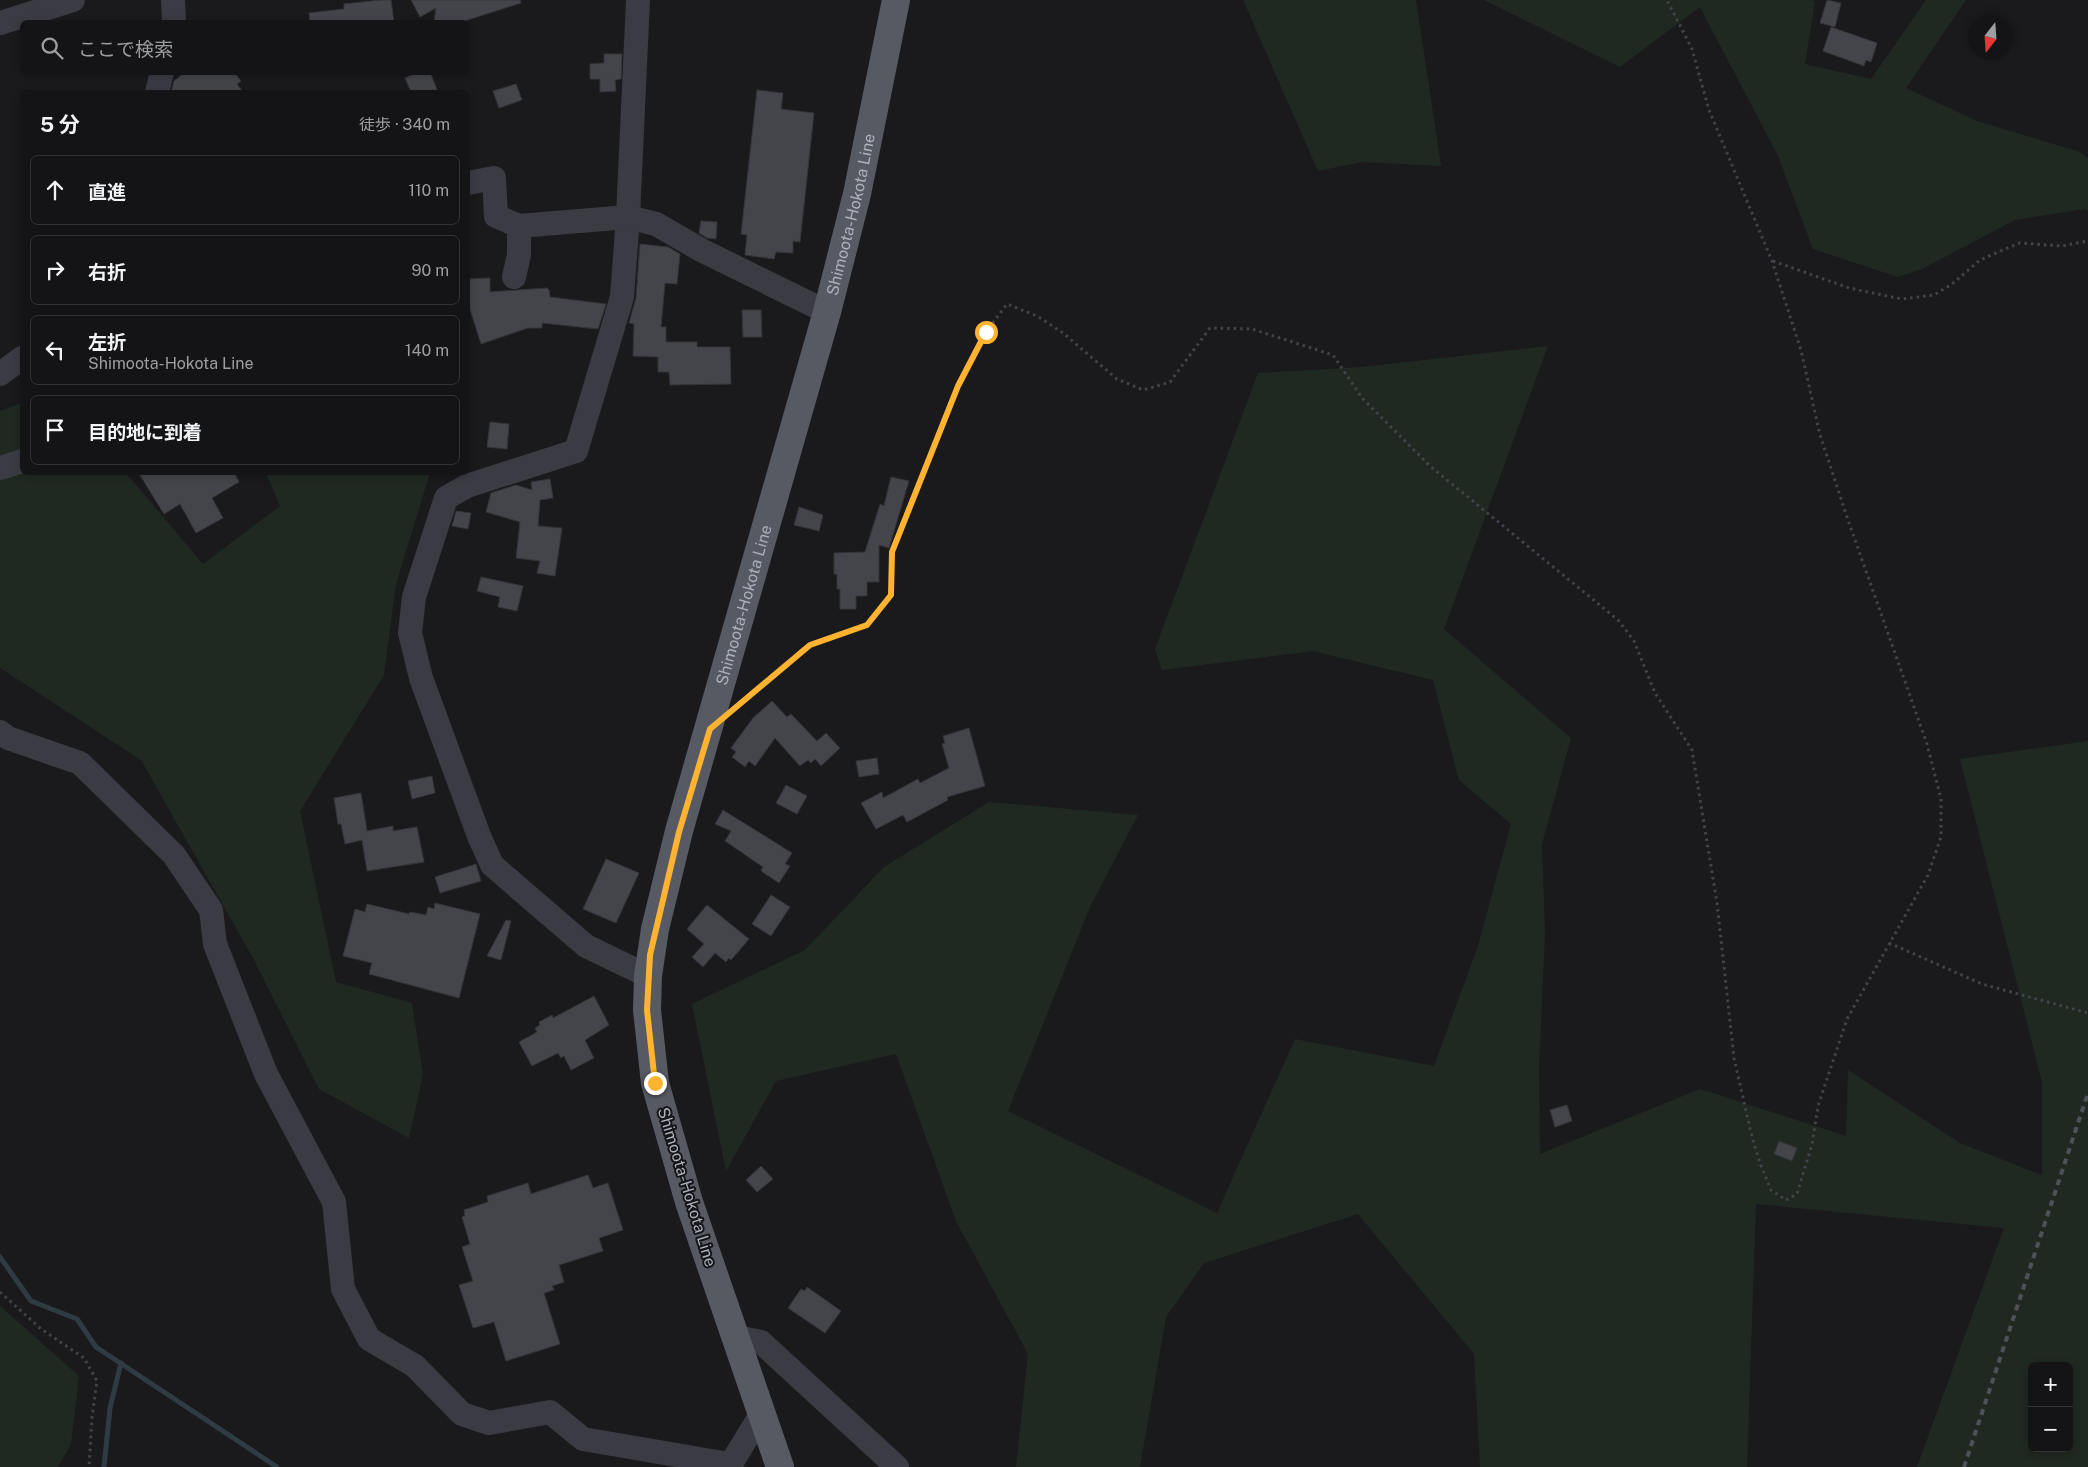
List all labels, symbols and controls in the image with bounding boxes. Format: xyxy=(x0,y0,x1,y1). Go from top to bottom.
north arrow xyxy=(1968,15,2013,60)
search box xyxy=(20,20,470,75)
icon: search xyxy=(38,34,66,62)
text: ここで検索 xyxy=(78,38,173,60)
text: 5 分 xyxy=(40,112,80,137)
text: 徒歩 · 340 m xyxy=(359,115,450,134)
street label: Shimoota-Hokota Line xyxy=(822,132,878,297)
icon: ahead xyxy=(41,176,69,204)
text: 直進 xyxy=(88,181,126,203)
text: 110 m xyxy=(408,181,449,200)
icon: right xyxy=(41,256,69,284)
text: 右折 xyxy=(88,261,126,283)
text: 90 m xyxy=(412,261,449,280)
route start xyxy=(975,321,998,344)
text: 左折 xyxy=(88,331,126,353)
icon: left xyxy=(41,336,69,364)
text: 140 m xyxy=(405,341,449,360)
text: Shimoota-Hokota Line xyxy=(88,354,254,373)
icon: arrive xyxy=(41,416,69,444)
text: 目的地に到着 xyxy=(88,421,202,443)
street label: Shimoota-Hokota Line xyxy=(712,523,775,687)
route end xyxy=(644,1072,667,1095)
street label: Shimoota-Hokota Line xyxy=(654,1105,720,1269)
map controls xyxy=(2028,1362,2073,1452)
button: + xyxy=(2028,1362,2073,1407)
button: − xyxy=(2028,1407,2073,1452)

